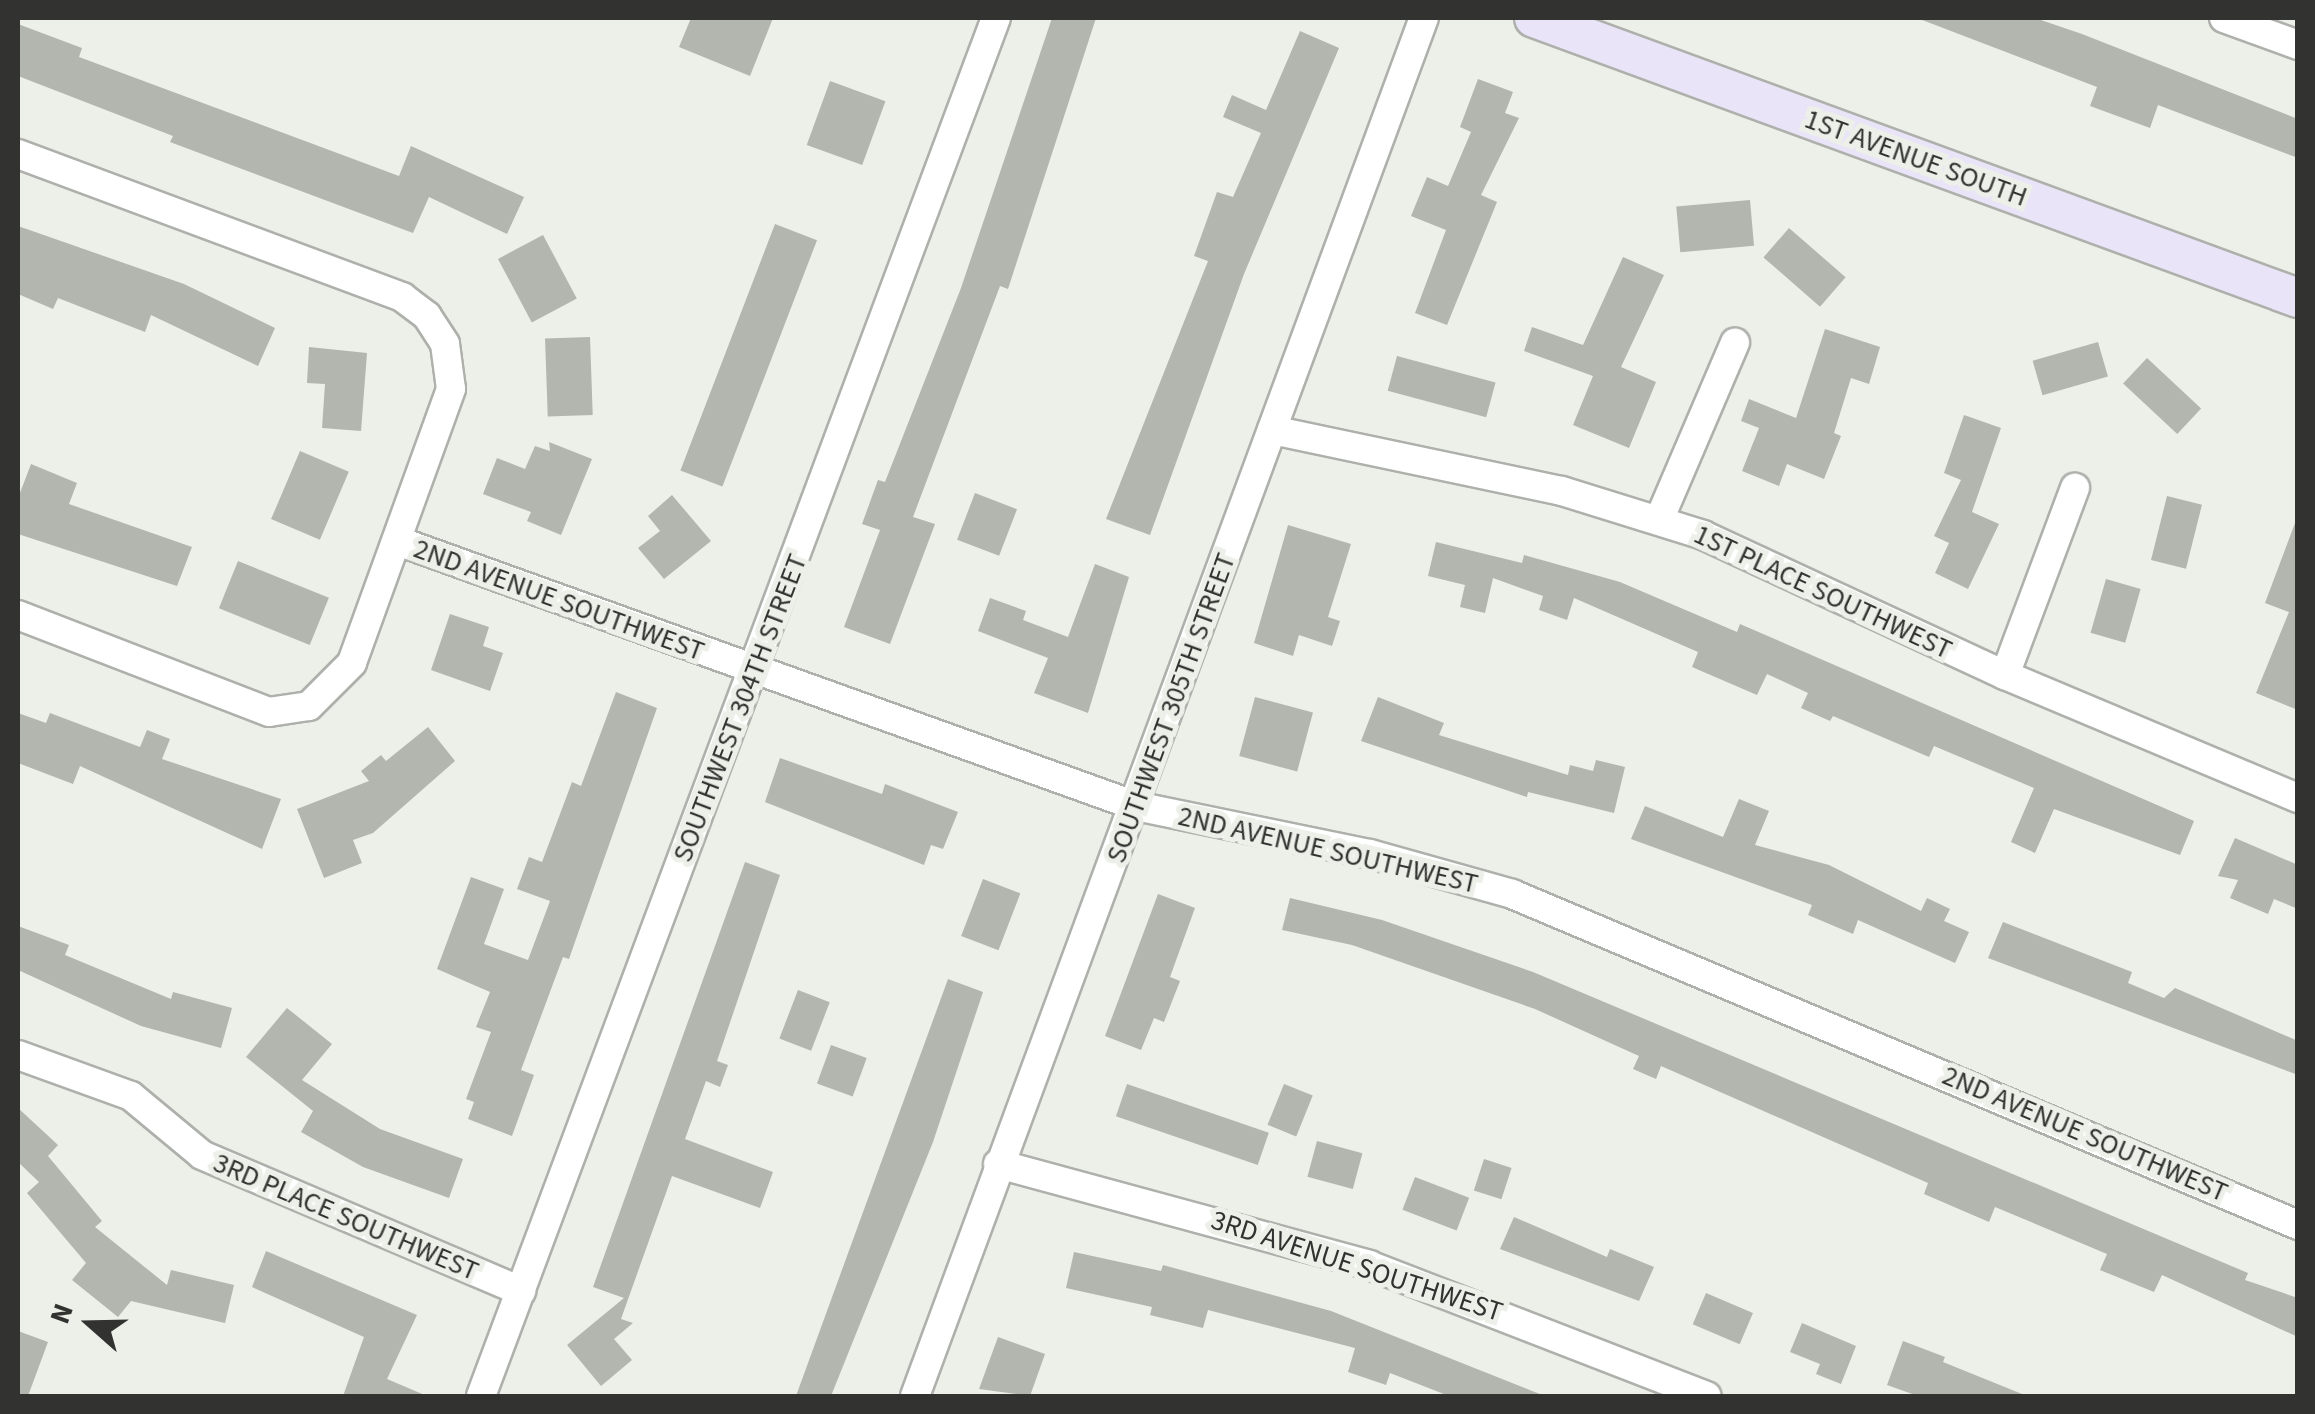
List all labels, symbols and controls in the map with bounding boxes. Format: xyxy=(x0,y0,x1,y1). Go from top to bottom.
street label: 1ST AVENUE SOUTH xyxy=(1800,102,2032,214)
street label: 1ST PLACE SOUTHWEST xyxy=(1689,517,1957,667)
street label: 2ND AVENUE SOUTHWEST xyxy=(409,532,709,668)
street label: SOUTHWEST 304TH STREET xyxy=(666,549,814,867)
street label: SOUTHWEST 305TH STREET xyxy=(1099,549,1243,867)
street label: 2ND AVENUE SOUTHWEST xyxy=(1175,799,1481,901)
street label: 2ND AVENUE SOUTHWEST xyxy=(1937,1059,2233,1209)
street label: 3RD PLACE SOUTHWEST xyxy=(208,1146,484,1288)
street label: 3RD AVENUE SOUTHWEST xyxy=(1207,1203,1507,1329)
north arrow xyxy=(40,1274,140,1374)
text: N xyxy=(40,1298,84,1329)

